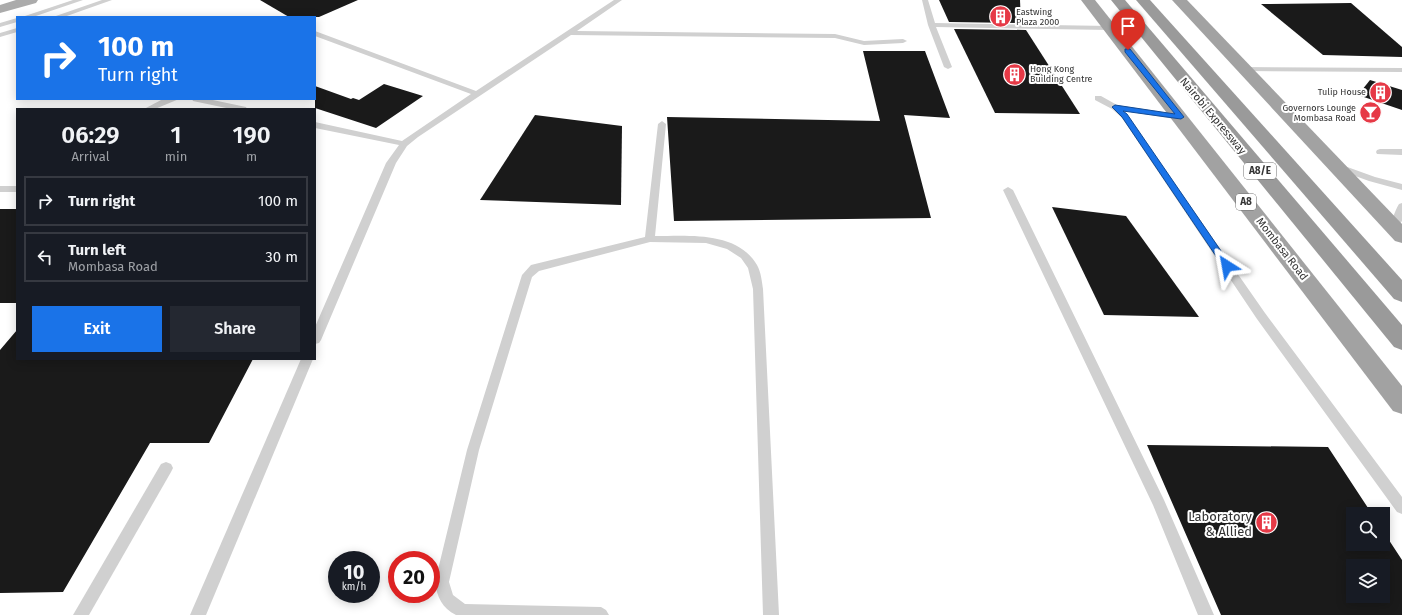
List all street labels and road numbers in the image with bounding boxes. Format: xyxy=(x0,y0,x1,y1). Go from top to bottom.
street label: Nairobi Expressway xyxy=(1177,75,1249,157)
road number: A8/E xyxy=(1244,163,1276,179)
road number: A8 xyxy=(1236,194,1256,210)
street label: Mombasa Road xyxy=(1253,215,1311,283)

